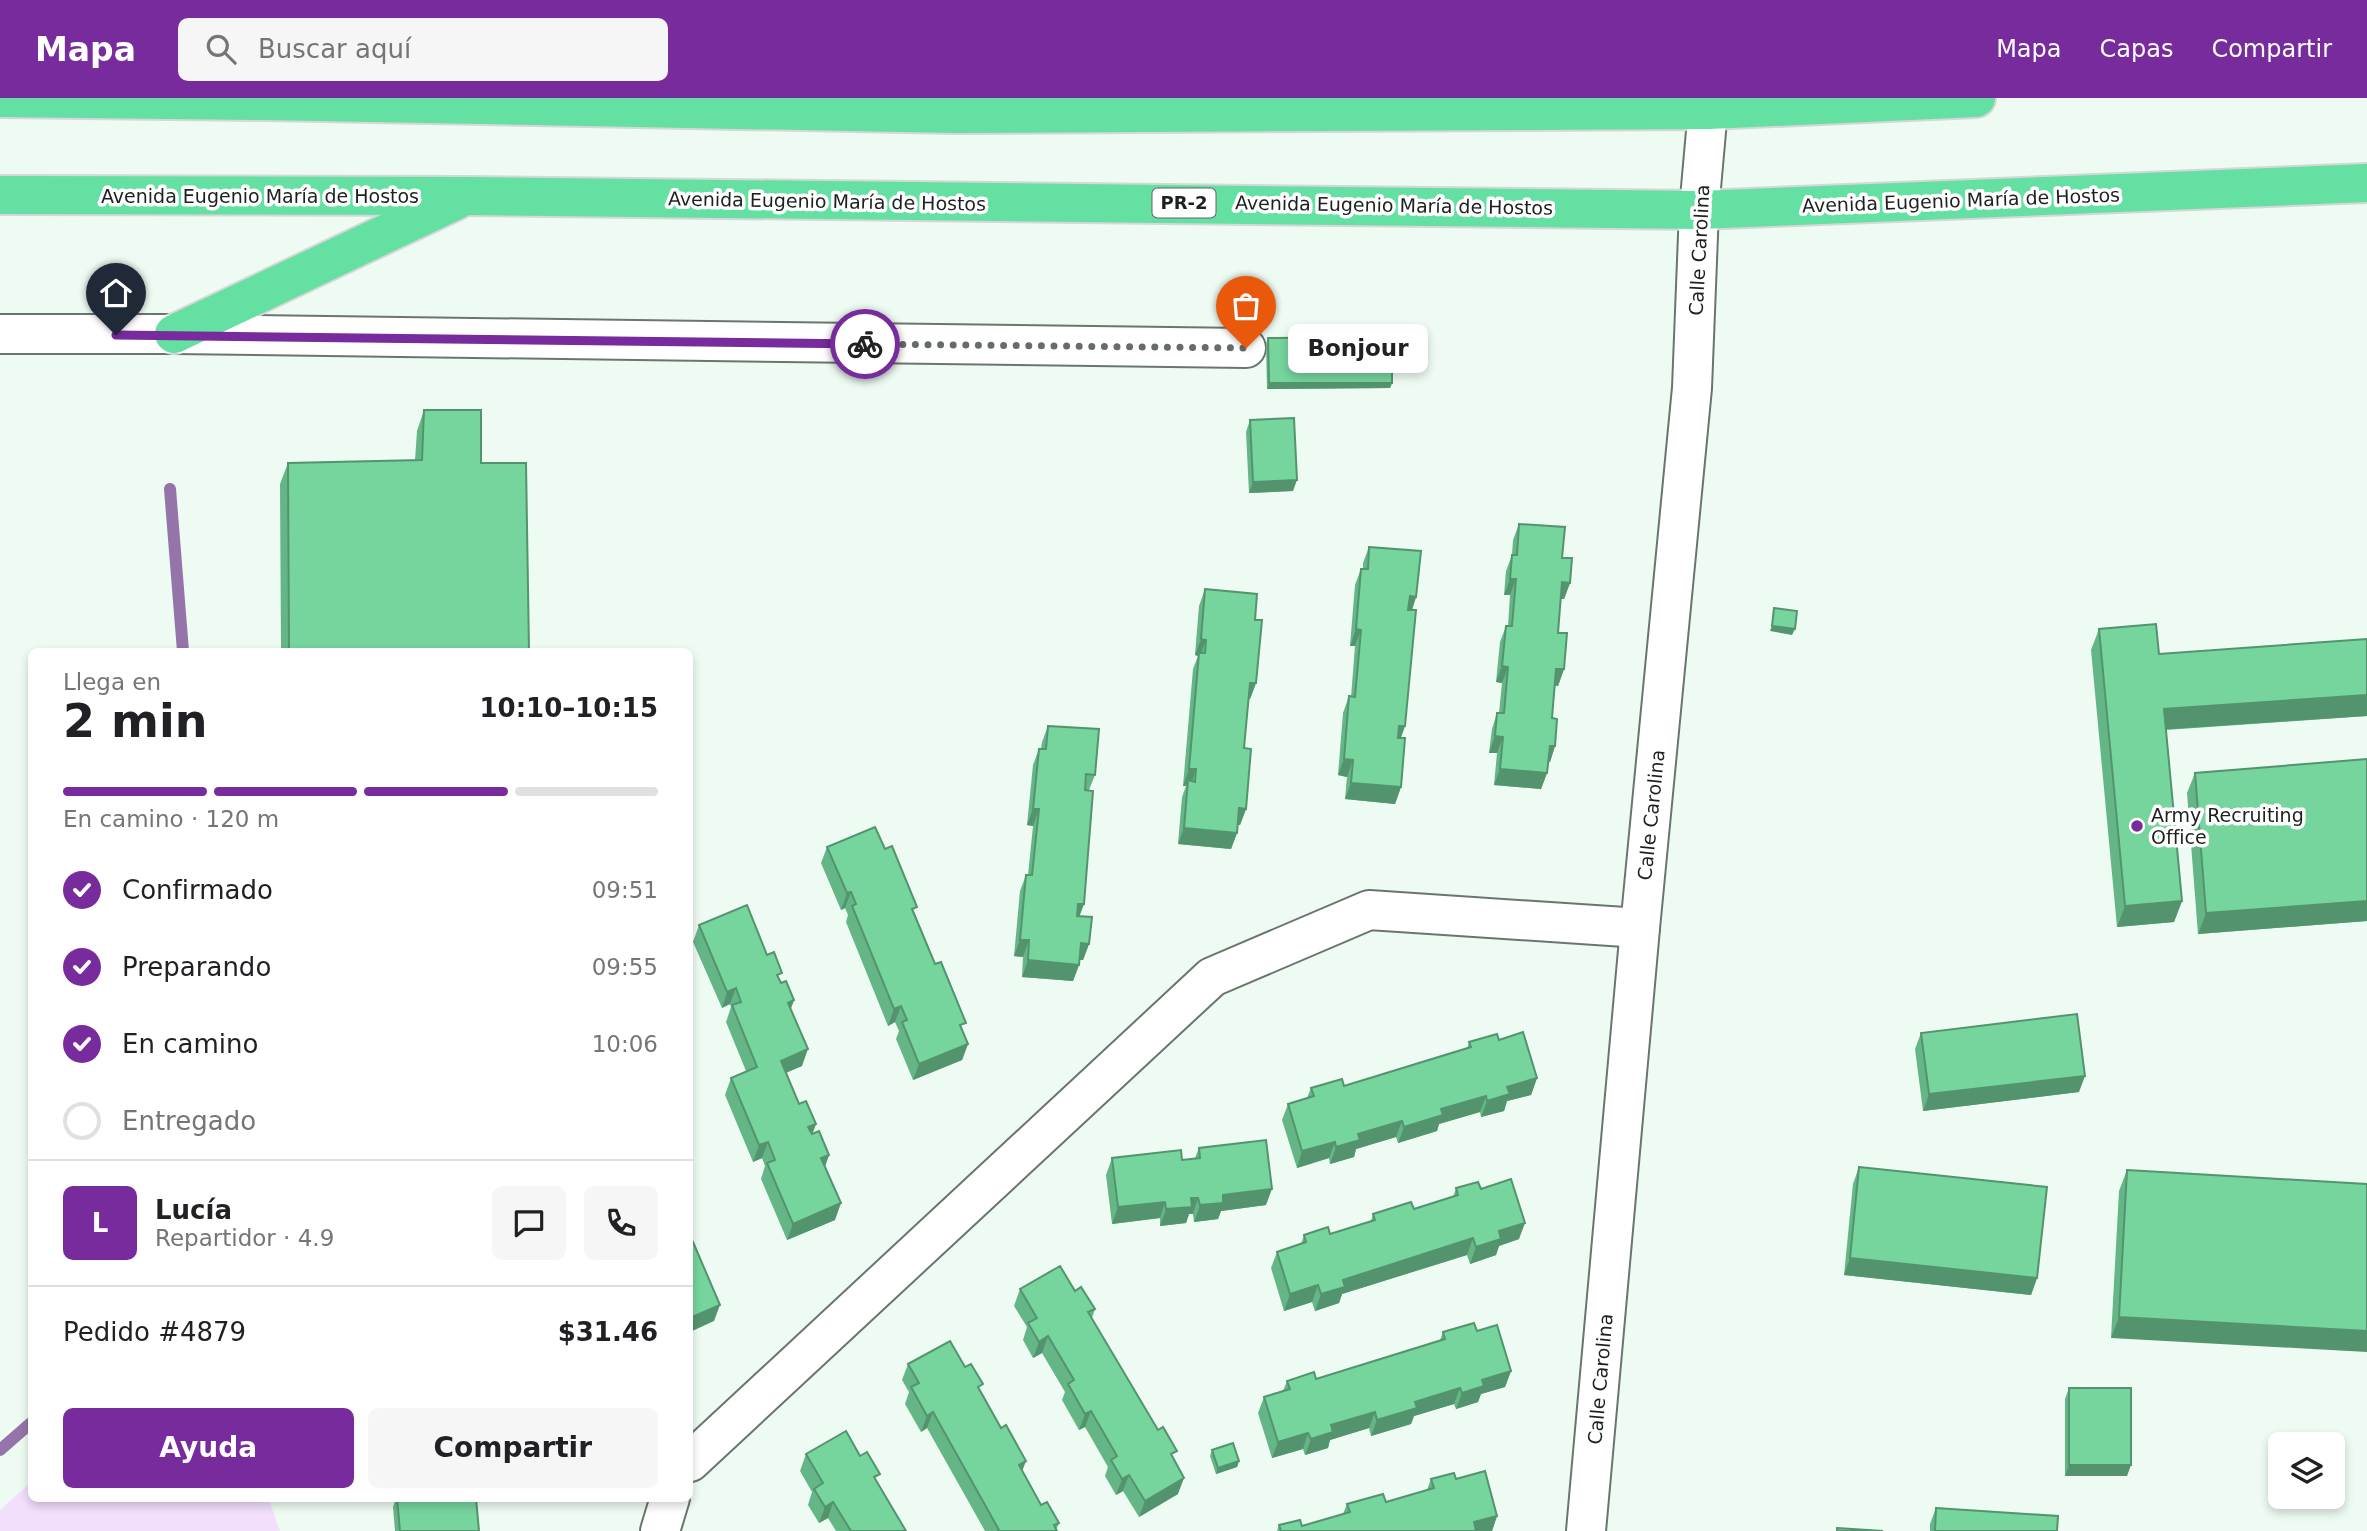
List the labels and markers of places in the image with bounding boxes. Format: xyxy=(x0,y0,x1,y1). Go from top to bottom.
pin xyxy=(86,263,146,335)
pin xyxy=(1216,276,1276,348)
callout: Bonjour xyxy=(1288,324,1428,372)
place label: Army Recruiting Office xyxy=(2151,804,2304,848)
marker: Army Recruiting Office xyxy=(2129,818,2145,834)

